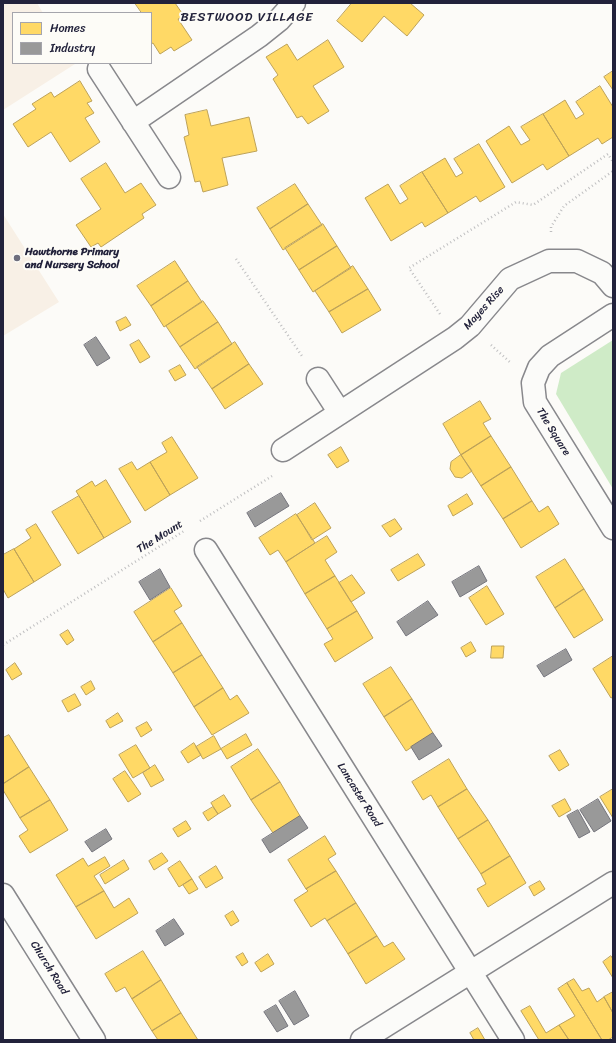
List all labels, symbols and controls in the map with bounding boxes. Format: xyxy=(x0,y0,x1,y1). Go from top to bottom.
district label: BESTWOOD VILLAGE xyxy=(181,10,313,26)
legend xyxy=(12,12,152,64)
text: Homes xyxy=(50,17,86,39)
text: Industry xyxy=(50,37,95,59)
place label: Hawthorne Primary and Nursery School xyxy=(25,245,119,271)
marker: Hawthorne Primary and Nursery School xyxy=(12,253,22,263)
street label: Mayes Rise xyxy=(461,283,507,333)
street label: The Square xyxy=(533,406,573,458)
street label: The Mount xyxy=(135,518,185,556)
street label: Lancaster Road xyxy=(334,760,384,830)
street label: Church Road xyxy=(27,939,71,997)

